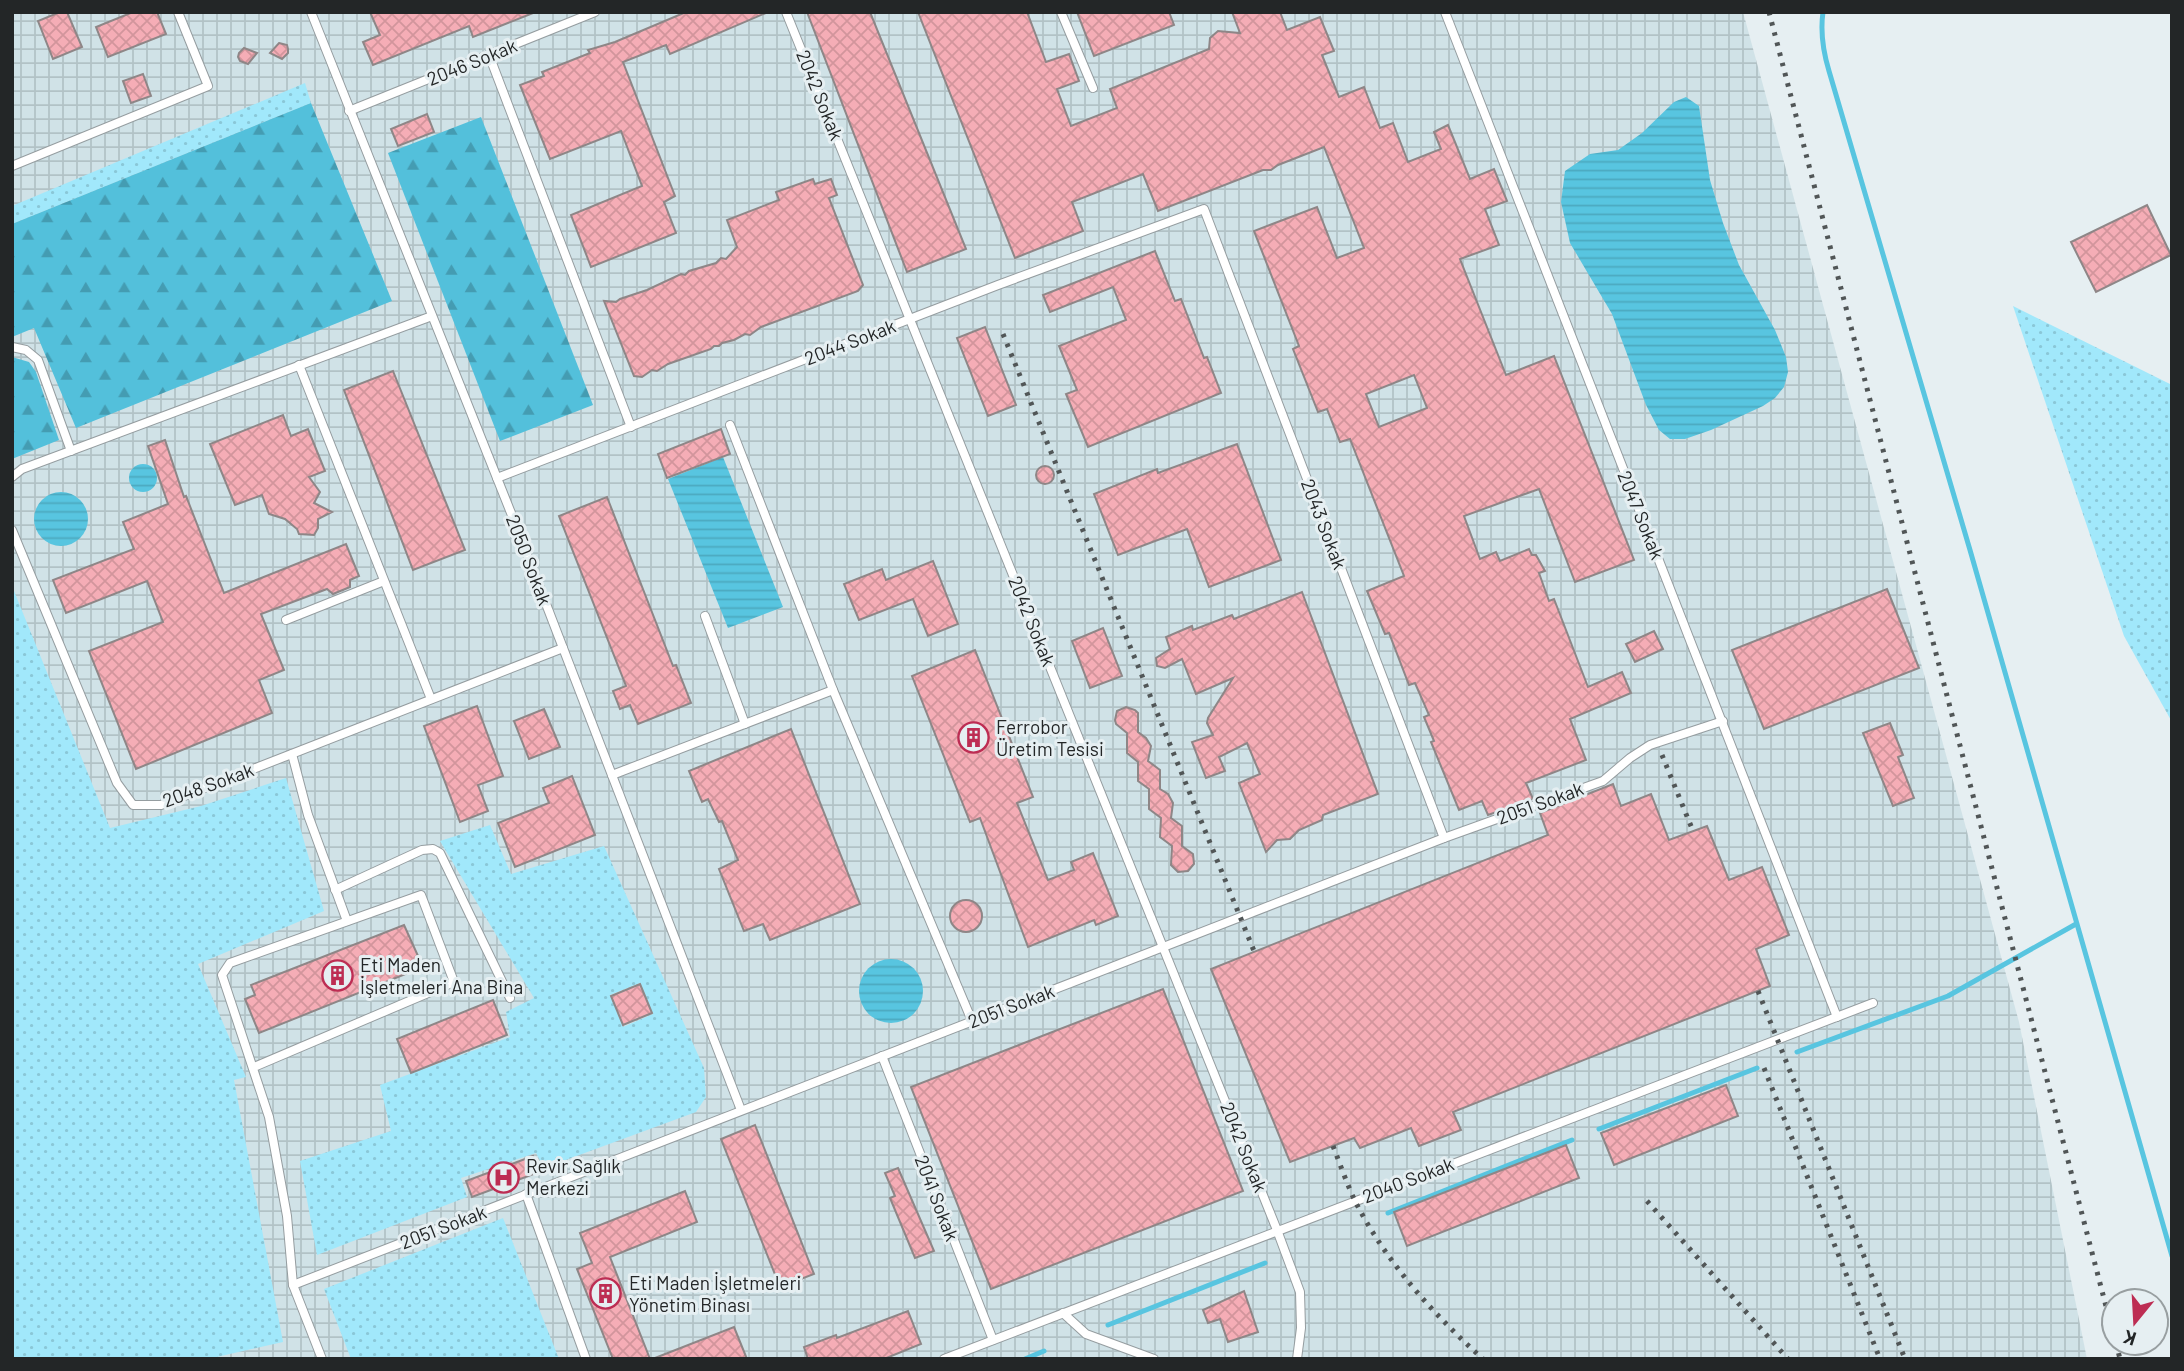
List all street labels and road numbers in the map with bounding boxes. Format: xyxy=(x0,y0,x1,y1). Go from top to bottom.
street label: 2046 Sokak xyxy=(423,33,520,90)
street label: 2042 Sokak xyxy=(792,46,849,143)
street label: 2044 Sokak xyxy=(801,314,899,369)
street label: 2047 Sokak xyxy=(1613,467,1670,563)
street label: 2043 Sokak xyxy=(1297,475,1352,572)
street label: 2050 Sokak xyxy=(502,511,557,608)
street label: 2042 Sokak xyxy=(1004,572,1061,669)
street label: 2048 Sokak xyxy=(159,757,256,812)
street label: 2051 Sokak xyxy=(1493,776,1586,829)
street label: 2051 Sokak xyxy=(964,979,1057,1033)
street label: 2042 Sokak xyxy=(1216,1098,1273,1195)
street label: 2041 Sokak xyxy=(911,1152,964,1244)
street label: 2040 Sokak xyxy=(1359,1152,1457,1207)
street label: 2051 Sokak xyxy=(396,1200,489,1254)

